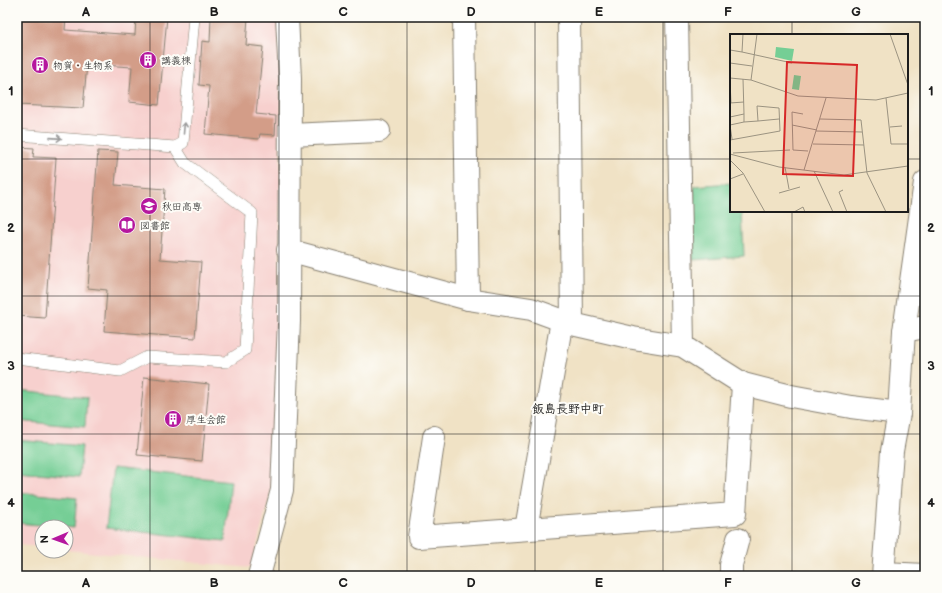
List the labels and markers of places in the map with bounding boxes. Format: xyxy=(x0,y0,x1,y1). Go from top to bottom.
building icon: 講義棟 xyxy=(138,50,158,70)
building icon: 物質・生物系 xyxy=(30,55,50,75)
place label: 講義棟 xyxy=(161,55,191,67)
place label: 物質・生物系 xyxy=(53,60,113,72)
school or university icon: 秋田高専 xyxy=(139,196,159,216)
place label: 秋田高専 xyxy=(162,201,202,213)
library icon: 図書館 xyxy=(117,215,137,235)
place label: 図書館 xyxy=(140,220,170,232)
building icon: 厚生会館 xyxy=(163,409,183,429)
place label: 厚生会館 xyxy=(186,414,226,426)

